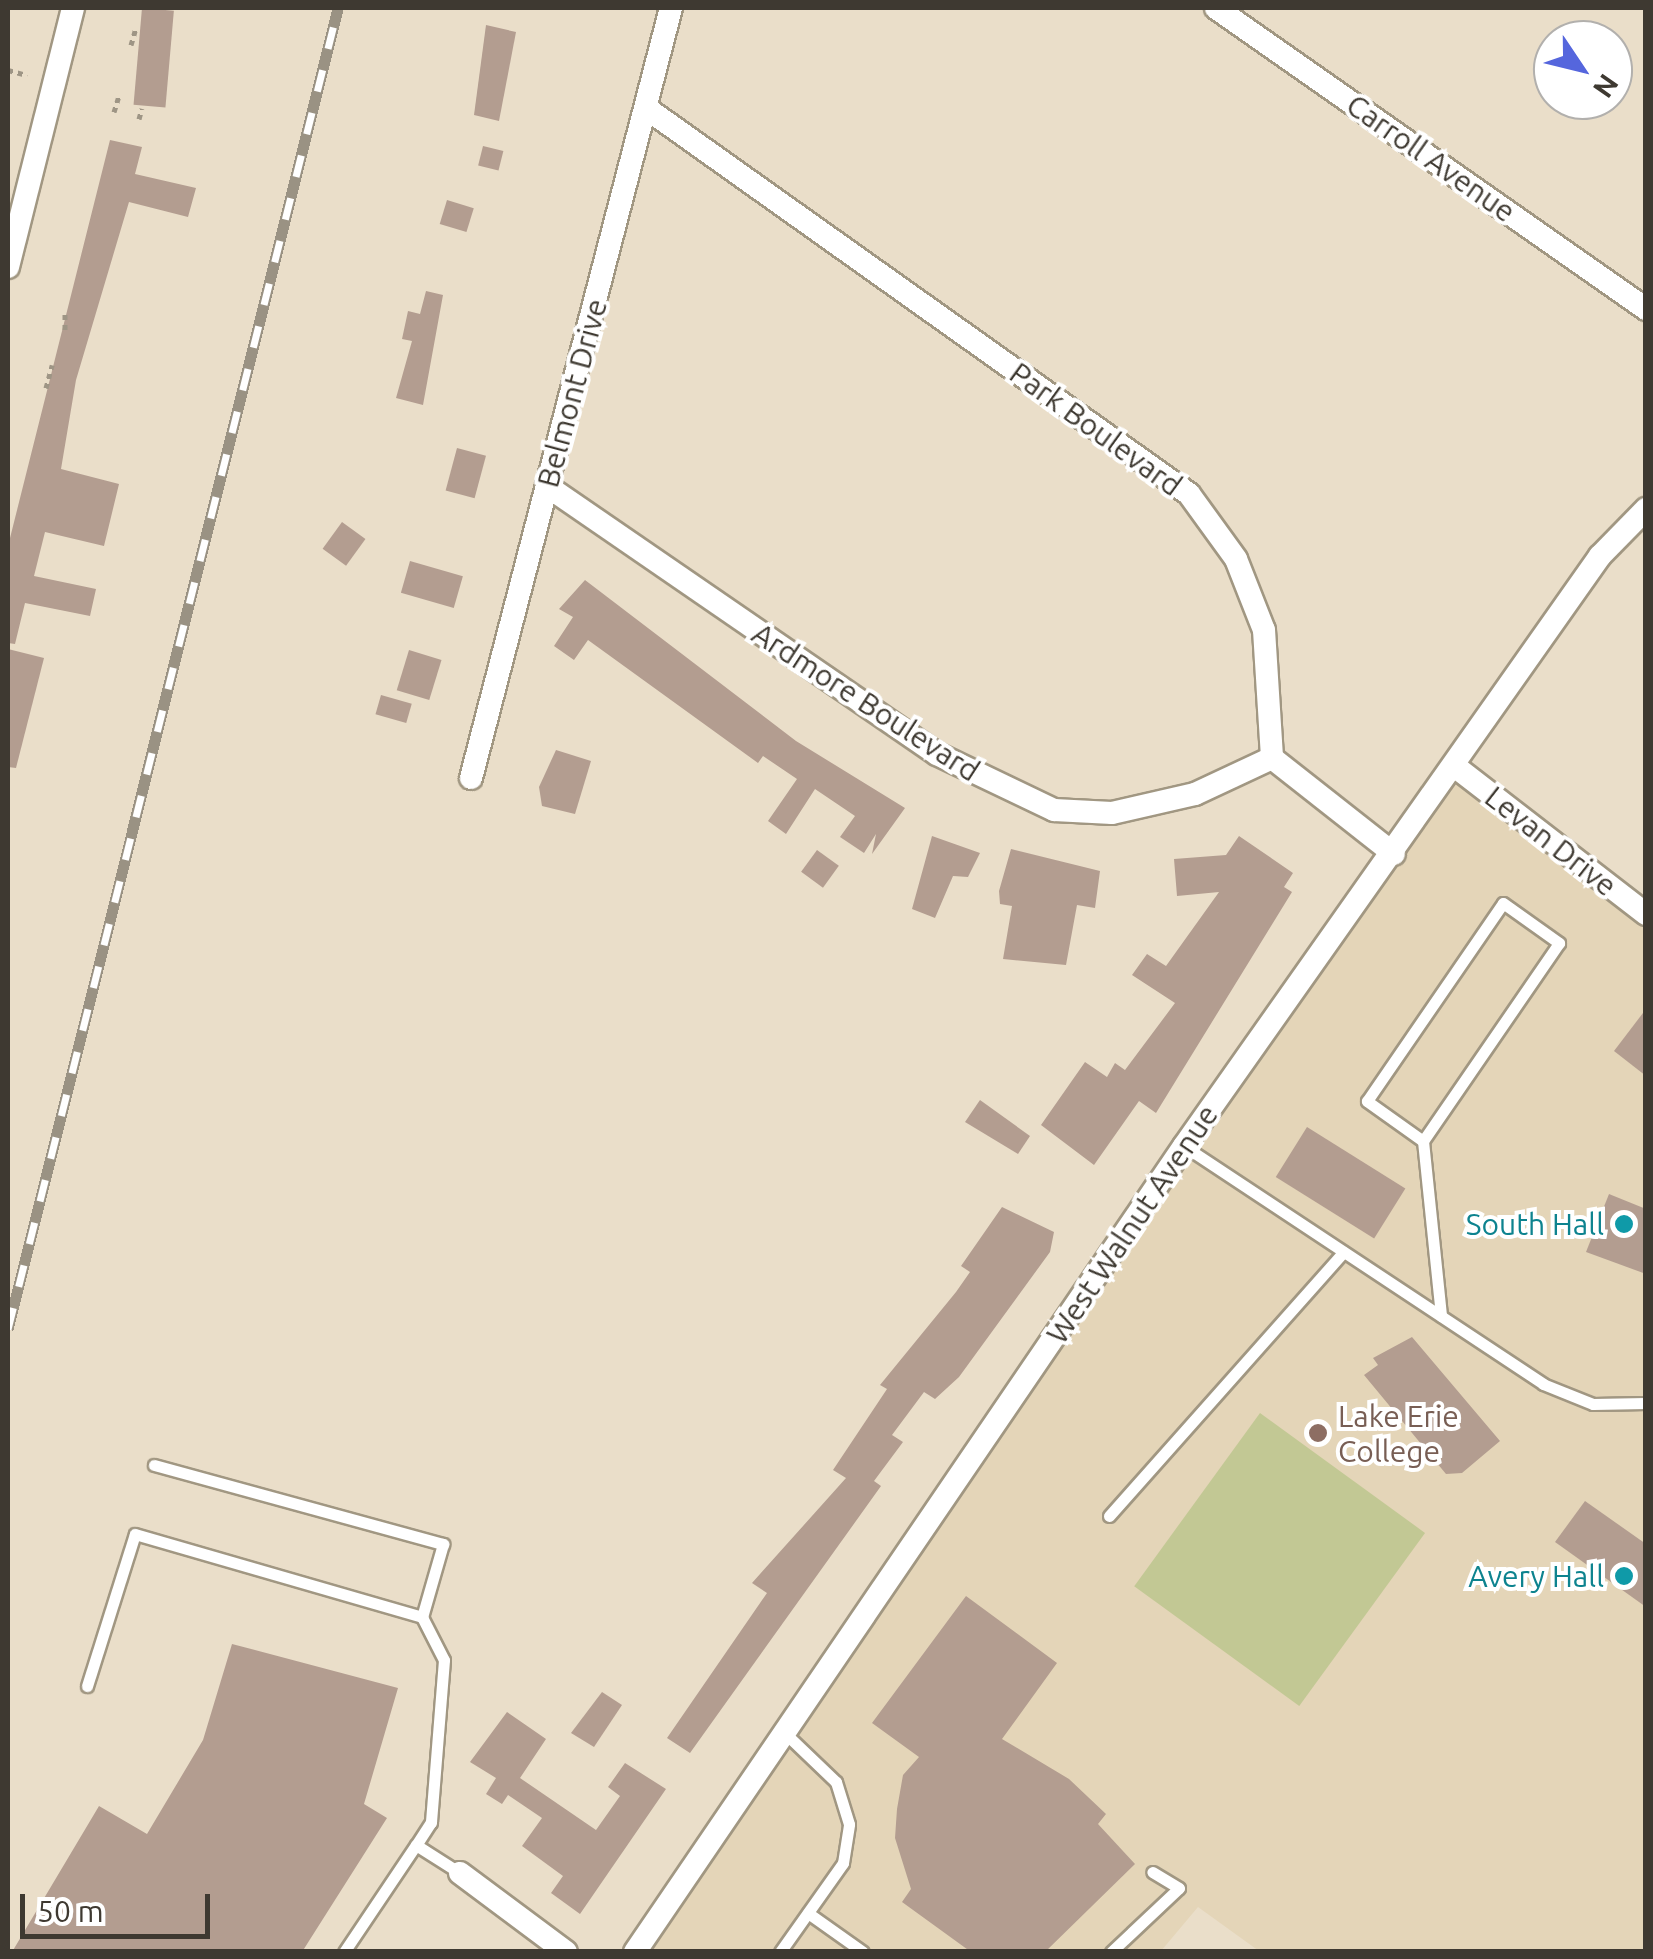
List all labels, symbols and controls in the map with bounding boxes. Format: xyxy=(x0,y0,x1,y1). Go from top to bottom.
north arrow xyxy=(1533,20,1633,120)
text: N xyxy=(1588,69,1625,104)
street label: Carroll Avenue xyxy=(1340,87,1522,229)
street label: Belmont Drive xyxy=(530,295,614,491)
street label: Park Boulevard xyxy=(1003,355,1189,503)
street label: Ardmore Boulevard xyxy=(746,615,986,789)
street label: Levan Drive xyxy=(1478,779,1624,903)
street label: West Walnut Avenue xyxy=(1039,1098,1225,1350)
place label: South Hall xyxy=(1466,1206,1604,1242)
marker: South Hall xyxy=(1613,1213,1635,1235)
place label: Lake Erie College xyxy=(1338,1398,1459,1468)
marker: Lake Erie College xyxy=(1307,1422,1329,1444)
place label: Avery Hall xyxy=(1468,1558,1604,1594)
marker: Avery Hall xyxy=(1613,1565,1635,1587)
scale bar xyxy=(25,1874,215,1936)
text: 50 m xyxy=(37,1894,104,1928)

